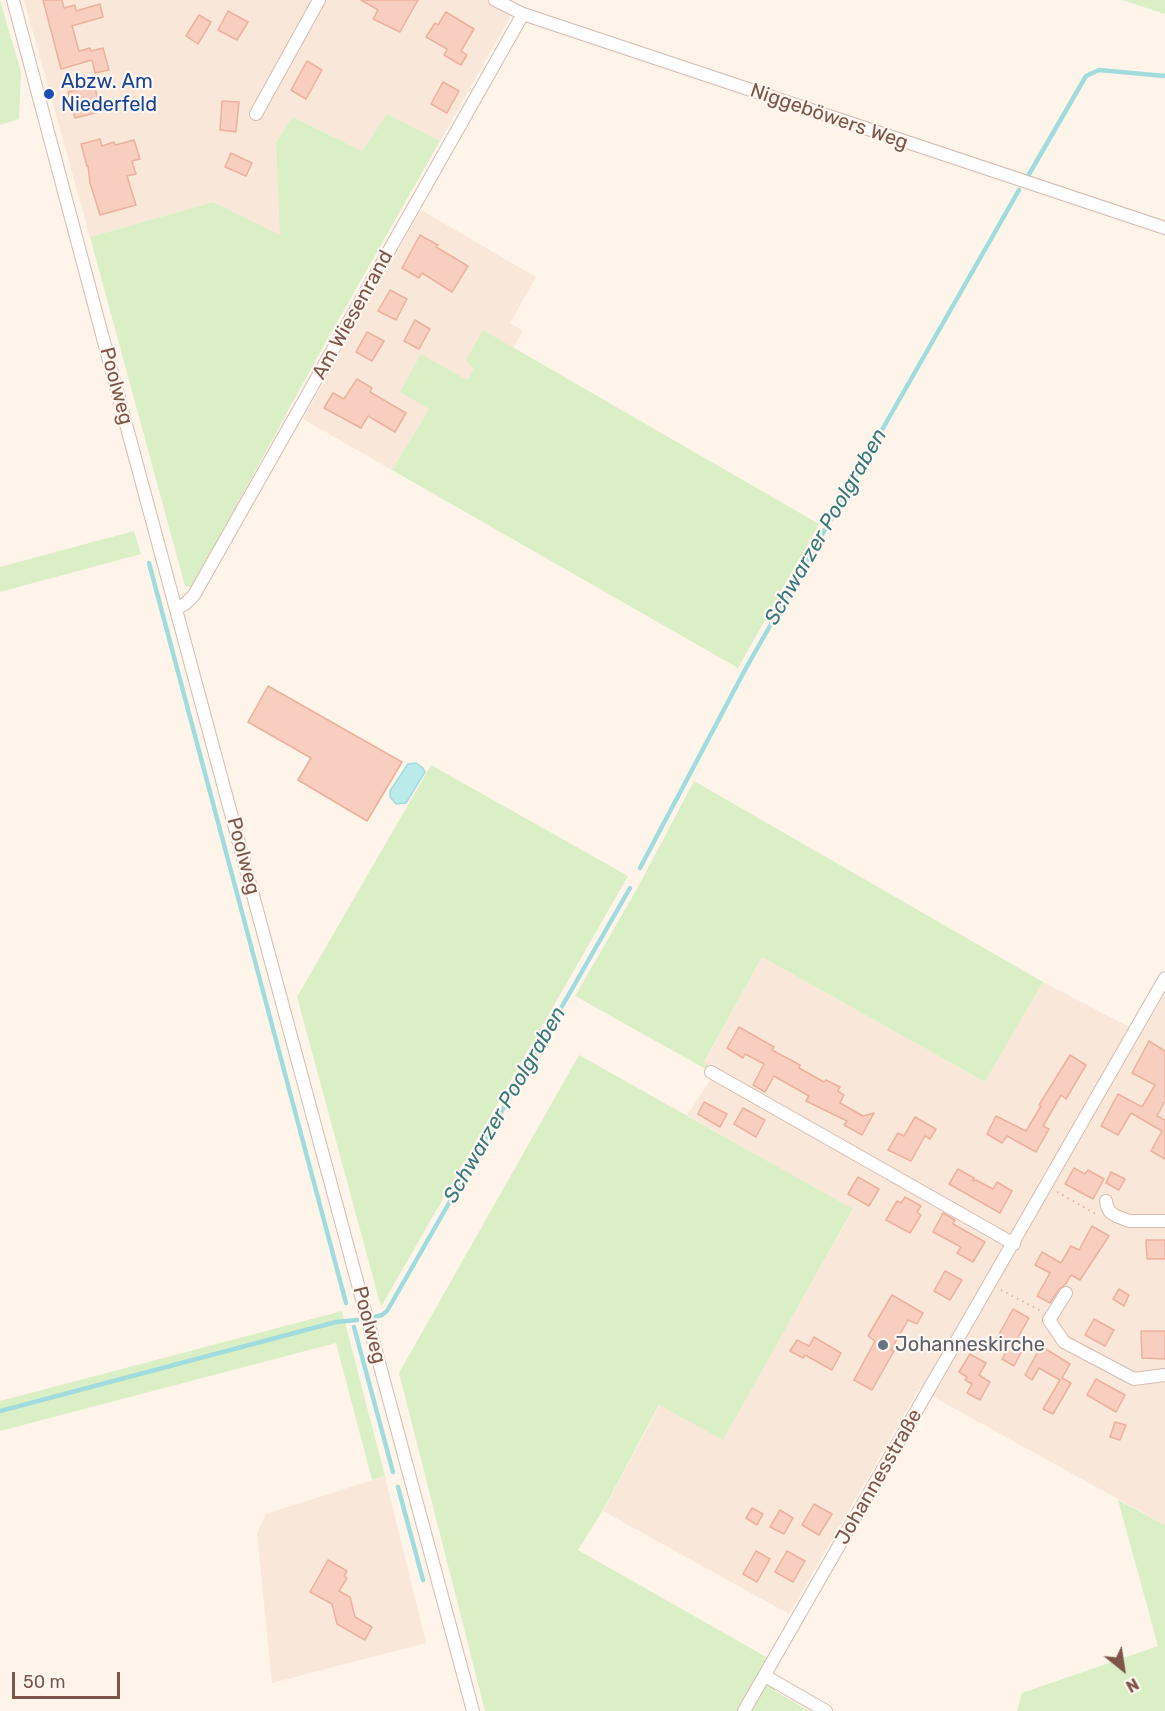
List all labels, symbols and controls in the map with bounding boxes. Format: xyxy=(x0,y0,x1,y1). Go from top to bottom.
place label: Abzw. Am Niederfeld xyxy=(61,70,157,117)
street label: Niggeböwers Weg xyxy=(747,79,911,155)
marker: Abzw. Am Niederfeld xyxy=(42,87,56,101)
street label: Am Wiesenrand xyxy=(308,246,398,384)
street label: Poolweg xyxy=(94,345,138,427)
water label: Schwarzer Poolgraben xyxy=(760,424,892,630)
street label: Poolweg xyxy=(221,815,265,897)
water label: Schwarzer Poolgraben xyxy=(439,1002,571,1208)
street label: Poolweg xyxy=(347,1284,391,1366)
place label: Johanneskirche xyxy=(895,1333,1045,1357)
marker: Johanneskirche xyxy=(876,1338,890,1352)
street label: Johannesstraße xyxy=(830,1405,928,1549)
north arrow xyxy=(1093,1639,1153,1699)
scale bar xyxy=(15,1660,123,1698)
text: 50 m xyxy=(23,1671,66,1693)
text: N xyxy=(1123,1674,1142,1696)

